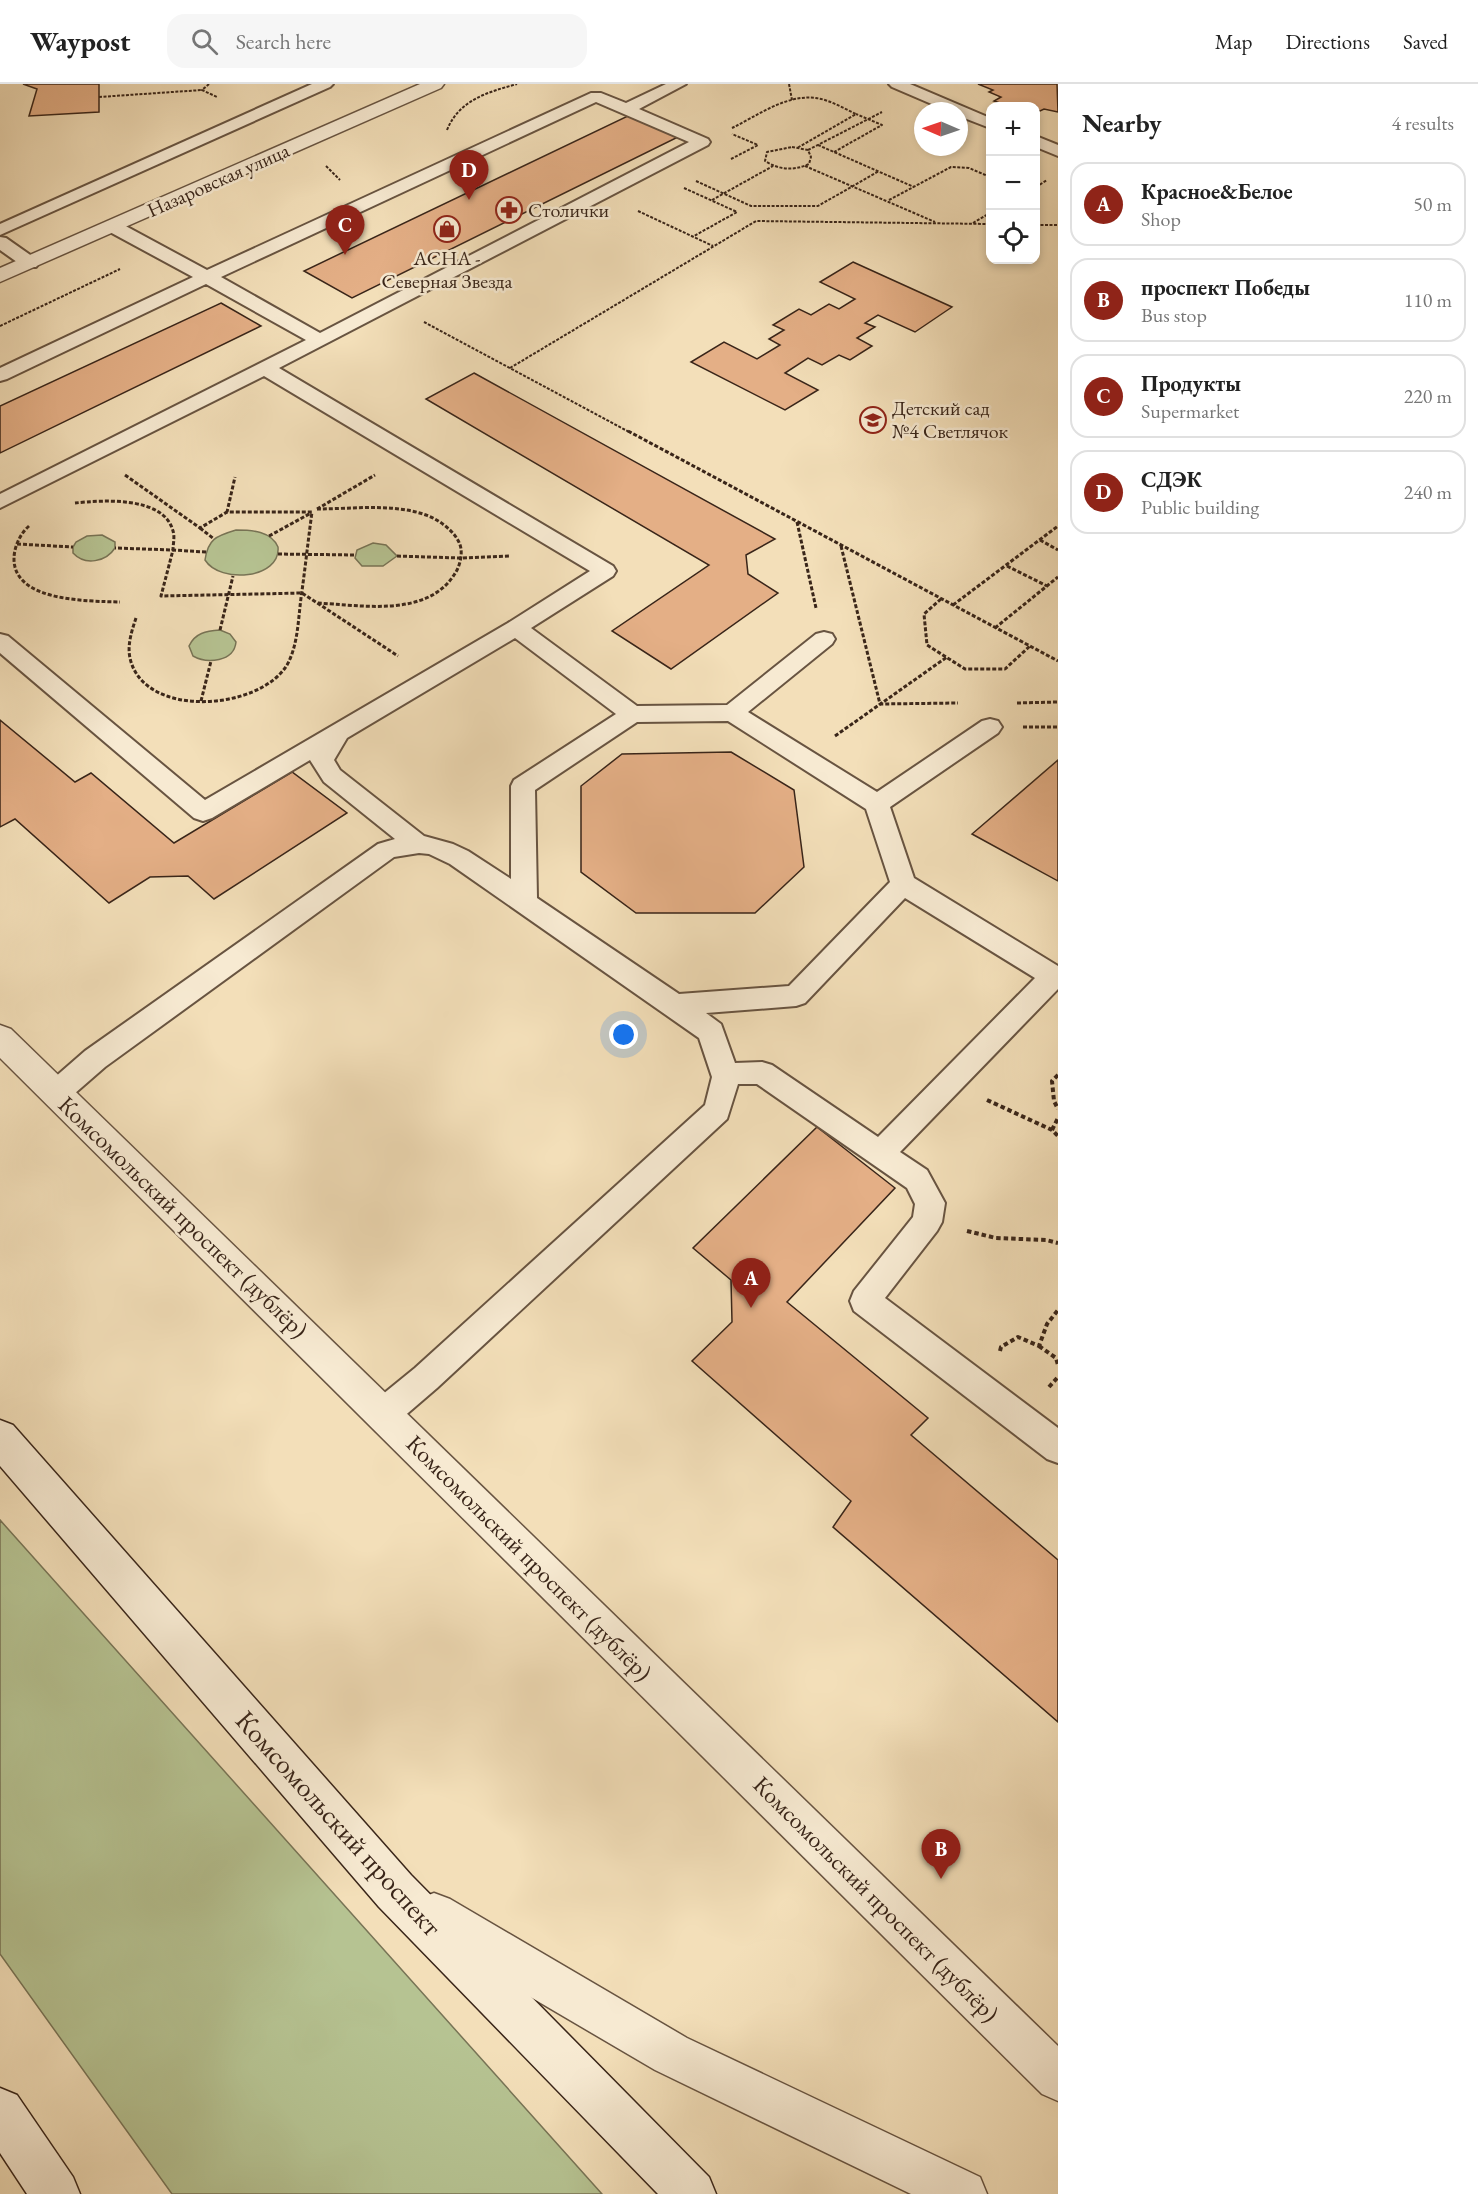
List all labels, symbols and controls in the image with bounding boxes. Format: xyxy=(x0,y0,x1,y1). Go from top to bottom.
search box xyxy=(167,14,587,68)
text: Waypost xyxy=(30,23,131,59)
icon: search xyxy=(188,25,221,58)
text: Search here xyxy=(236,27,331,56)
text: Map xyxy=(1215,28,1252,55)
text: Directions xyxy=(1285,28,1370,55)
text: Saved xyxy=(1403,28,1448,55)
north arrow xyxy=(914,102,968,156)
map controls xyxy=(986,102,1040,264)
button: + xyxy=(986,102,1040,156)
text: Nearby xyxy=(1082,106,1162,140)
text: 4 results xyxy=(1391,110,1454,136)
street label: Назаровская улица xyxy=(143,137,293,223)
pin: D xyxy=(450,150,488,200)
button: − xyxy=(986,156,1040,210)
text: Красное&Белое xyxy=(1141,177,1293,206)
text: A xyxy=(1096,191,1111,217)
text: 50 m xyxy=(1413,191,1452,217)
pharmacy icon: Столички xyxy=(494,195,524,225)
place label: Столички xyxy=(528,197,609,223)
pin: C xyxy=(326,206,364,255)
text: Shop xyxy=(1141,206,1181,232)
button: locate xyxy=(986,210,1040,264)
shop icon: АСНА - Северная Звезда xyxy=(432,214,462,244)
place label: АСНА - Северная Звезда xyxy=(382,245,512,294)
text: проспект Победы xyxy=(1141,273,1310,302)
text: B xyxy=(1097,287,1110,313)
text: 110 m xyxy=(1404,287,1452,313)
text: Bus stop xyxy=(1141,302,1207,328)
text: Продукты xyxy=(1141,369,1241,398)
text: C xyxy=(1096,383,1111,409)
text: 220 m xyxy=(1404,383,1452,409)
place label: Детский сад №4 Светлячок xyxy=(892,395,1009,444)
text: Supermarket xyxy=(1141,398,1239,424)
school or university icon: Детский сад №4 Светлячок xyxy=(858,405,888,435)
text: СДЭК xyxy=(1141,465,1202,494)
text: D xyxy=(1096,479,1111,505)
text: 240 m xyxy=(1404,479,1452,505)
text: Public building xyxy=(1141,494,1259,520)
your location xyxy=(609,1020,638,1049)
street label: Комсомольский проспект (дублёр) xyxy=(52,1089,315,1344)
pin: A xyxy=(732,1258,771,1308)
street label: Комсомольский проспект (дублёр) xyxy=(400,1428,659,1687)
street label: Комсомольский проспект xyxy=(228,1703,450,1944)
street label: Комсомольский проспект (дублёр) xyxy=(747,1769,1006,2028)
pin: B xyxy=(922,1830,960,1879)

